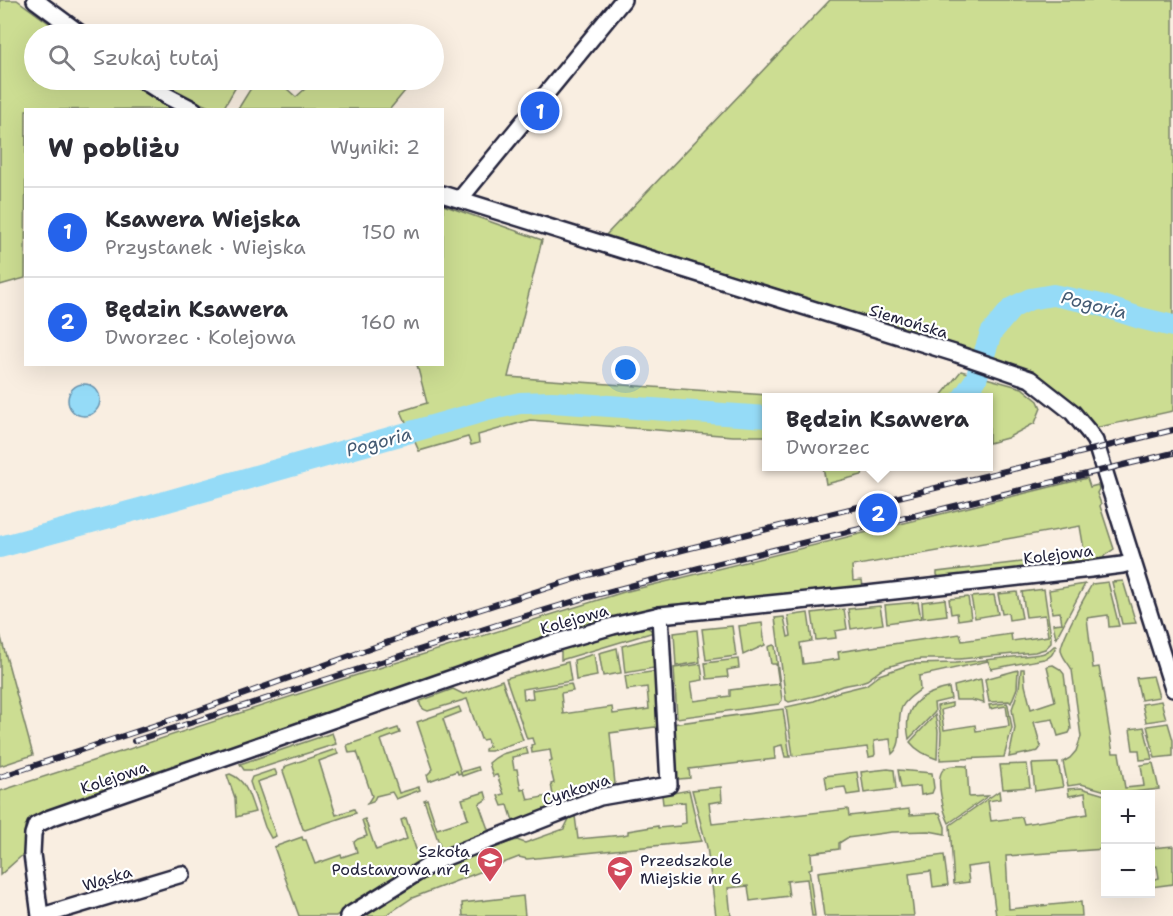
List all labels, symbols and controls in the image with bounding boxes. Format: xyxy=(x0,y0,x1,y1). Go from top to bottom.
search box xyxy=(24,24,444,90)
icon: search xyxy=(45,41,78,74)
text: Szukaj tutaj xyxy=(93,43,219,72)
pin: 1 xyxy=(520,88,560,134)
text: W pobliżu xyxy=(48,130,180,165)
text: Wyniki: 2 xyxy=(330,134,420,160)
text: Ksawera Wiejska xyxy=(105,205,300,234)
text: 1 xyxy=(63,219,72,245)
text: 150 m xyxy=(362,219,420,245)
text: Przystanek · Wiejska xyxy=(105,234,306,260)
water label: Pogoria xyxy=(1059,285,1129,325)
text: Będzin Ksawera xyxy=(105,295,288,324)
street label: Siemońska xyxy=(867,300,951,343)
text: 2 xyxy=(61,309,75,335)
text: 160 m xyxy=(361,309,420,335)
text: Dworzec · Kolejowa xyxy=(105,324,296,350)
your location xyxy=(611,355,640,384)
popup xyxy=(762,393,993,471)
text: Będzin Ksawera xyxy=(786,405,969,434)
water label: Pogoria xyxy=(344,422,414,462)
text: Dworzec xyxy=(786,434,870,460)
pin: 2 xyxy=(858,490,898,536)
street label: Kolejowa xyxy=(1022,540,1094,569)
street label: Kolejowa xyxy=(538,600,611,639)
street label: Kolejowa xyxy=(78,756,151,799)
street label: Cynkowa xyxy=(540,769,613,810)
map controls xyxy=(1101,790,1155,898)
button: + xyxy=(1101,790,1155,844)
place label: Szkoła Podstawowa nr 4 xyxy=(332,841,470,880)
button: − xyxy=(1101,844,1155,898)
school or university icon: Szkoła Podstawowa nr 4 xyxy=(475,845,505,883)
place label: Przedszkole Miejskie nr 6 xyxy=(640,850,742,889)
school or university icon: Przedszkole Miejskie nr 6 xyxy=(605,854,635,892)
street label: Wąska xyxy=(80,861,135,896)

